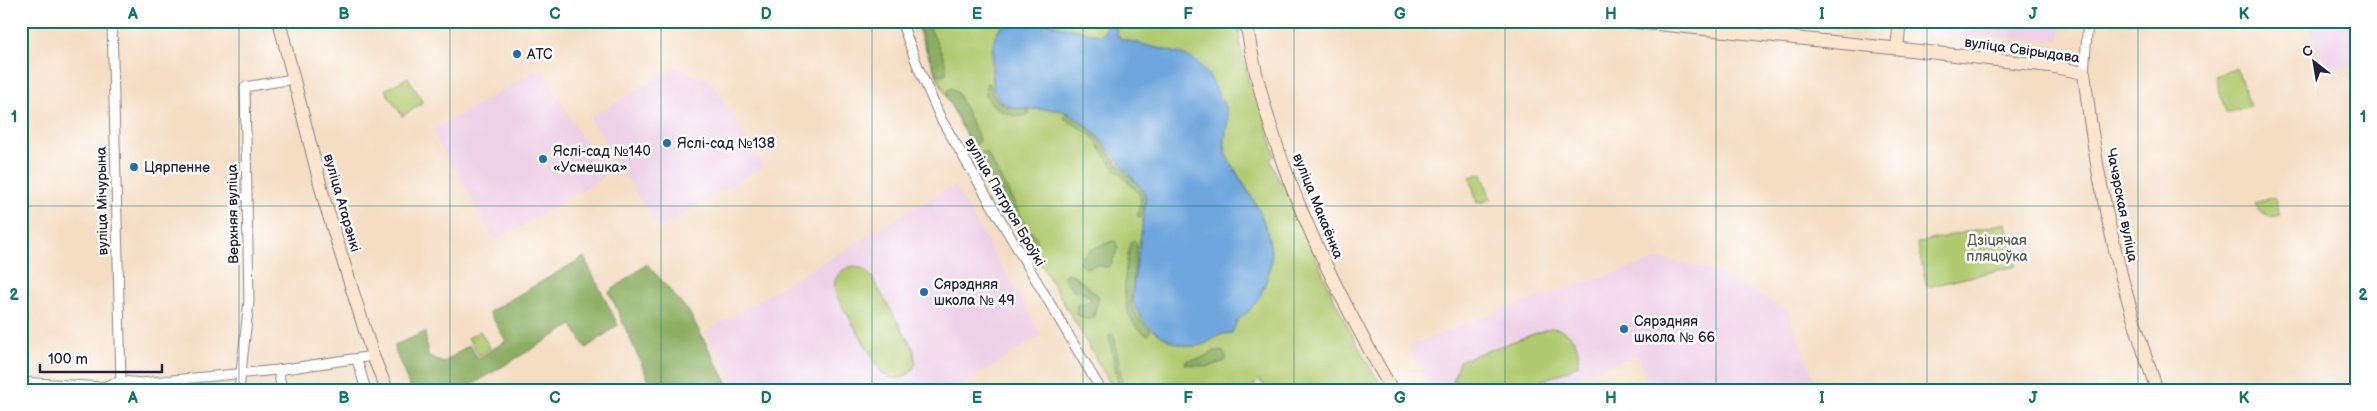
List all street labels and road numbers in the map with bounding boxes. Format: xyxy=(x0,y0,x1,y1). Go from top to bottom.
street label: вуліца Свірыдава xyxy=(1963,34,2081,67)
street label: вуліца Пятруся Броўкі xyxy=(961,135,1049,269)
street label: вуліца Мічурына xyxy=(93,146,111,255)
street label: Чачэрская вуліца xyxy=(2103,147,2142,264)
street label: вуліца Макаёнка xyxy=(1289,151,1347,262)
street label: вуліца Агарэнкі xyxy=(320,152,364,254)
street label: Верхняя вуліца xyxy=(224,163,242,264)

